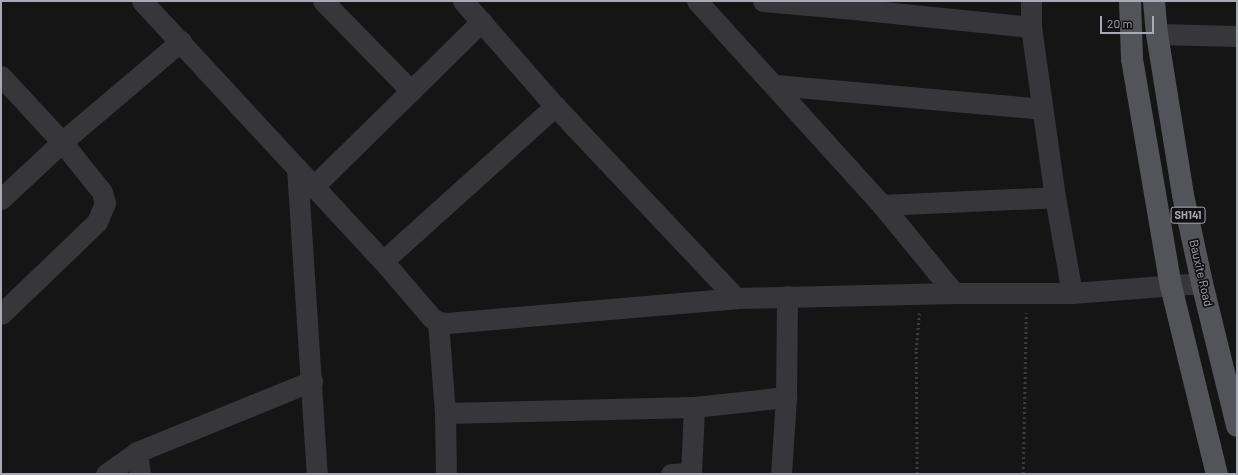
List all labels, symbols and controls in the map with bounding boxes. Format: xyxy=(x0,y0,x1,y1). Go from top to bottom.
scale bar xyxy=(1102,8,1156,34)
text: 20 m xyxy=(1107,16,1133,30)
road number: SH141 xyxy=(1170,206,1206,224)
street label: Bauxite Road xyxy=(1186,238,1216,308)

